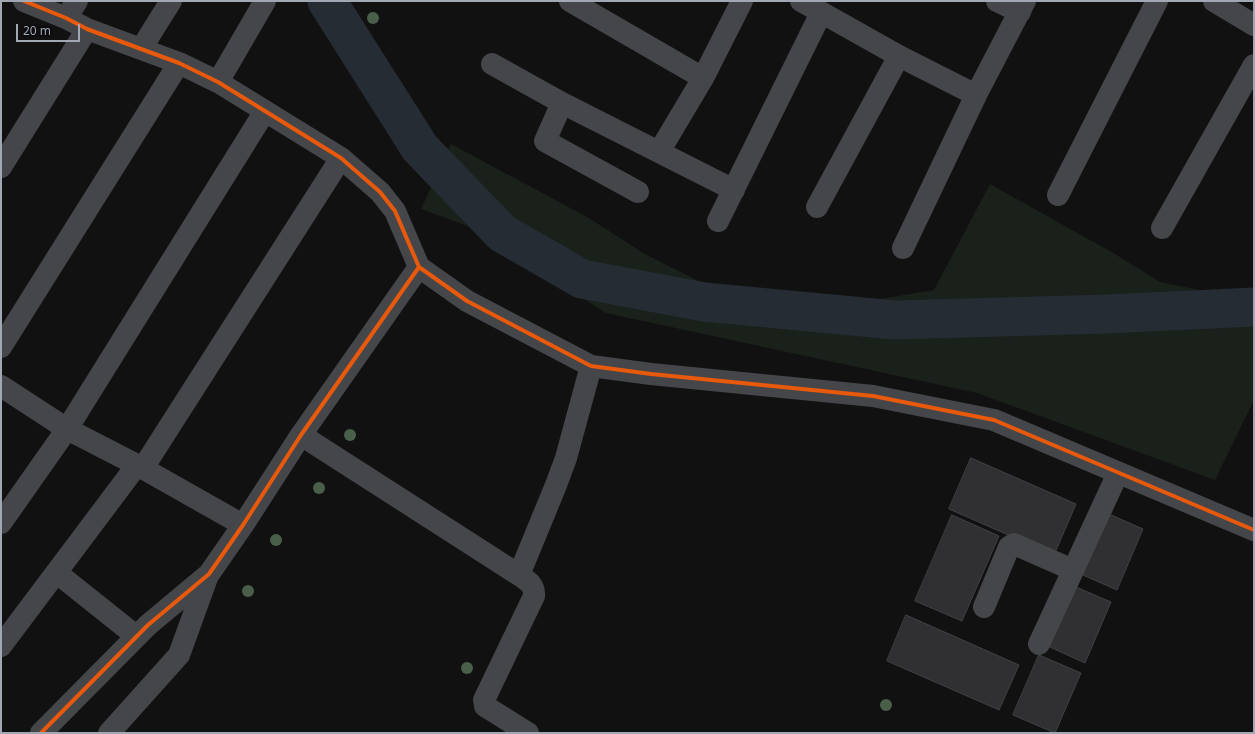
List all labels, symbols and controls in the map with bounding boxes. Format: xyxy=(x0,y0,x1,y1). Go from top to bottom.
scale bar xyxy=(18,16,82,42)
text: 20 m xyxy=(23,22,51,39)

